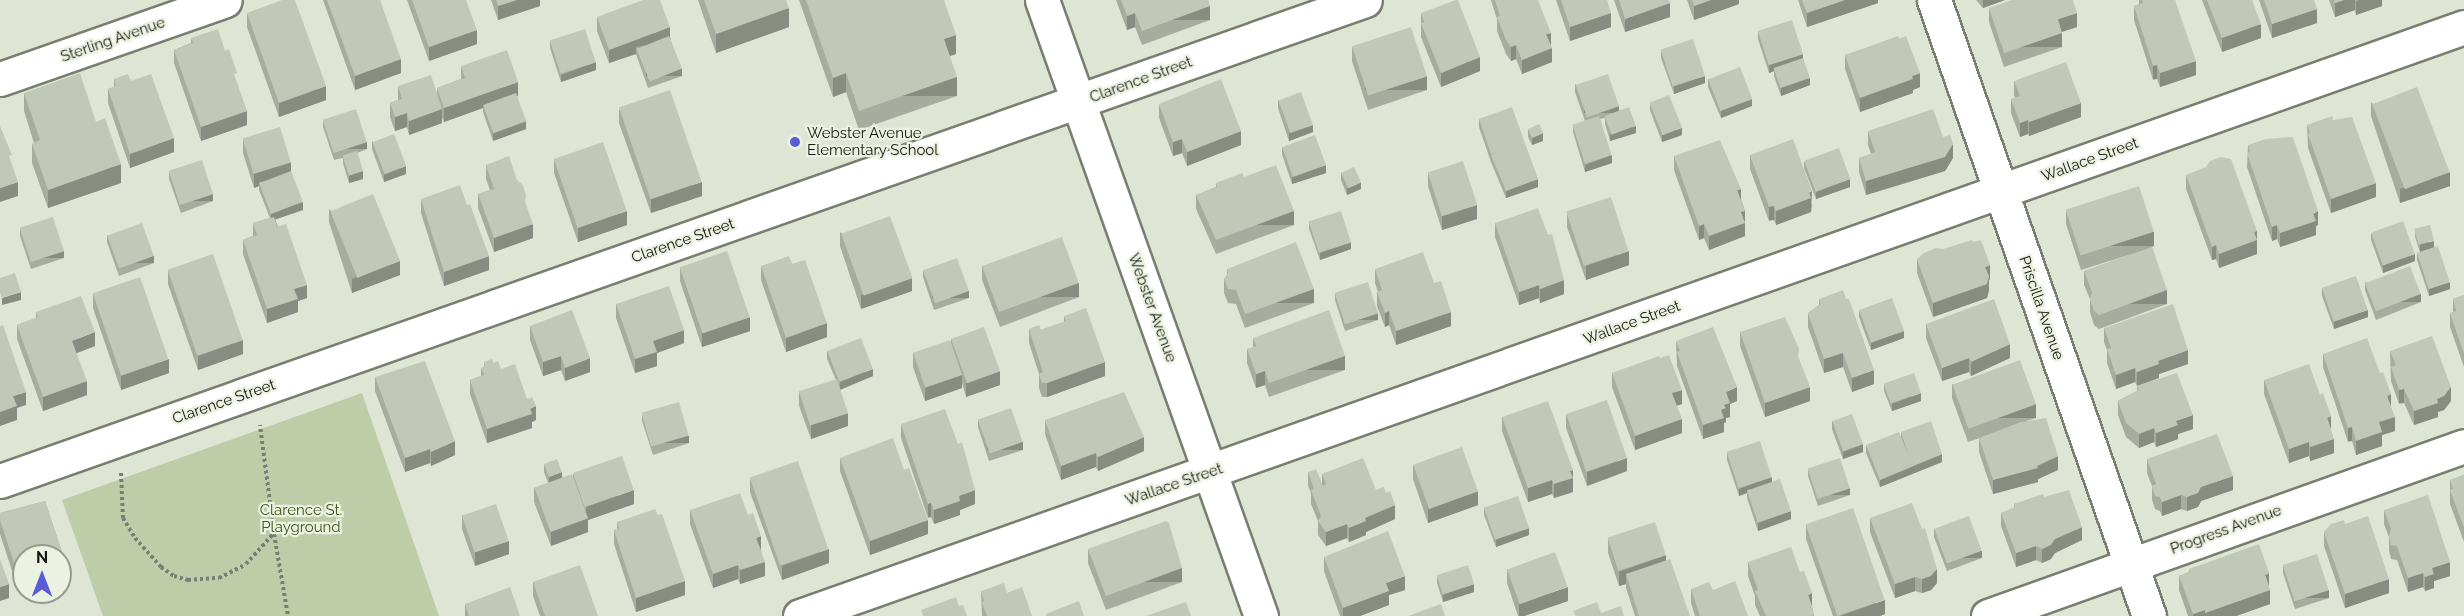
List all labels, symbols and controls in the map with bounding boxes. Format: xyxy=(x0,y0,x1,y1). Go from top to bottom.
street label: Sterling Avenue xyxy=(58,14,168,66)
street label: Clarence Street xyxy=(1087,53,1195,107)
place label: Webster Avenue Elementary School xyxy=(807,124,939,159)
street label: Wallace Street xyxy=(2039,134,2141,186)
marker: Webster Avenue Elementary School xyxy=(788,135,802,149)
street label: Clarence Street xyxy=(629,215,737,267)
street label: Webster Avenue xyxy=(1124,251,1180,365)
street label: Priscilla Avenue xyxy=(2015,253,2067,363)
street label: Wallace Street xyxy=(1581,297,1683,349)
street label: Clarence Street xyxy=(170,376,278,428)
street label: Wallace Street xyxy=(1123,460,1225,510)
park label: Clarence St. Playground xyxy=(260,501,342,536)
street label: Progress Avenue xyxy=(2168,501,2284,559)
north arrow xyxy=(12,544,72,604)
text: N xyxy=(36,548,48,567)

